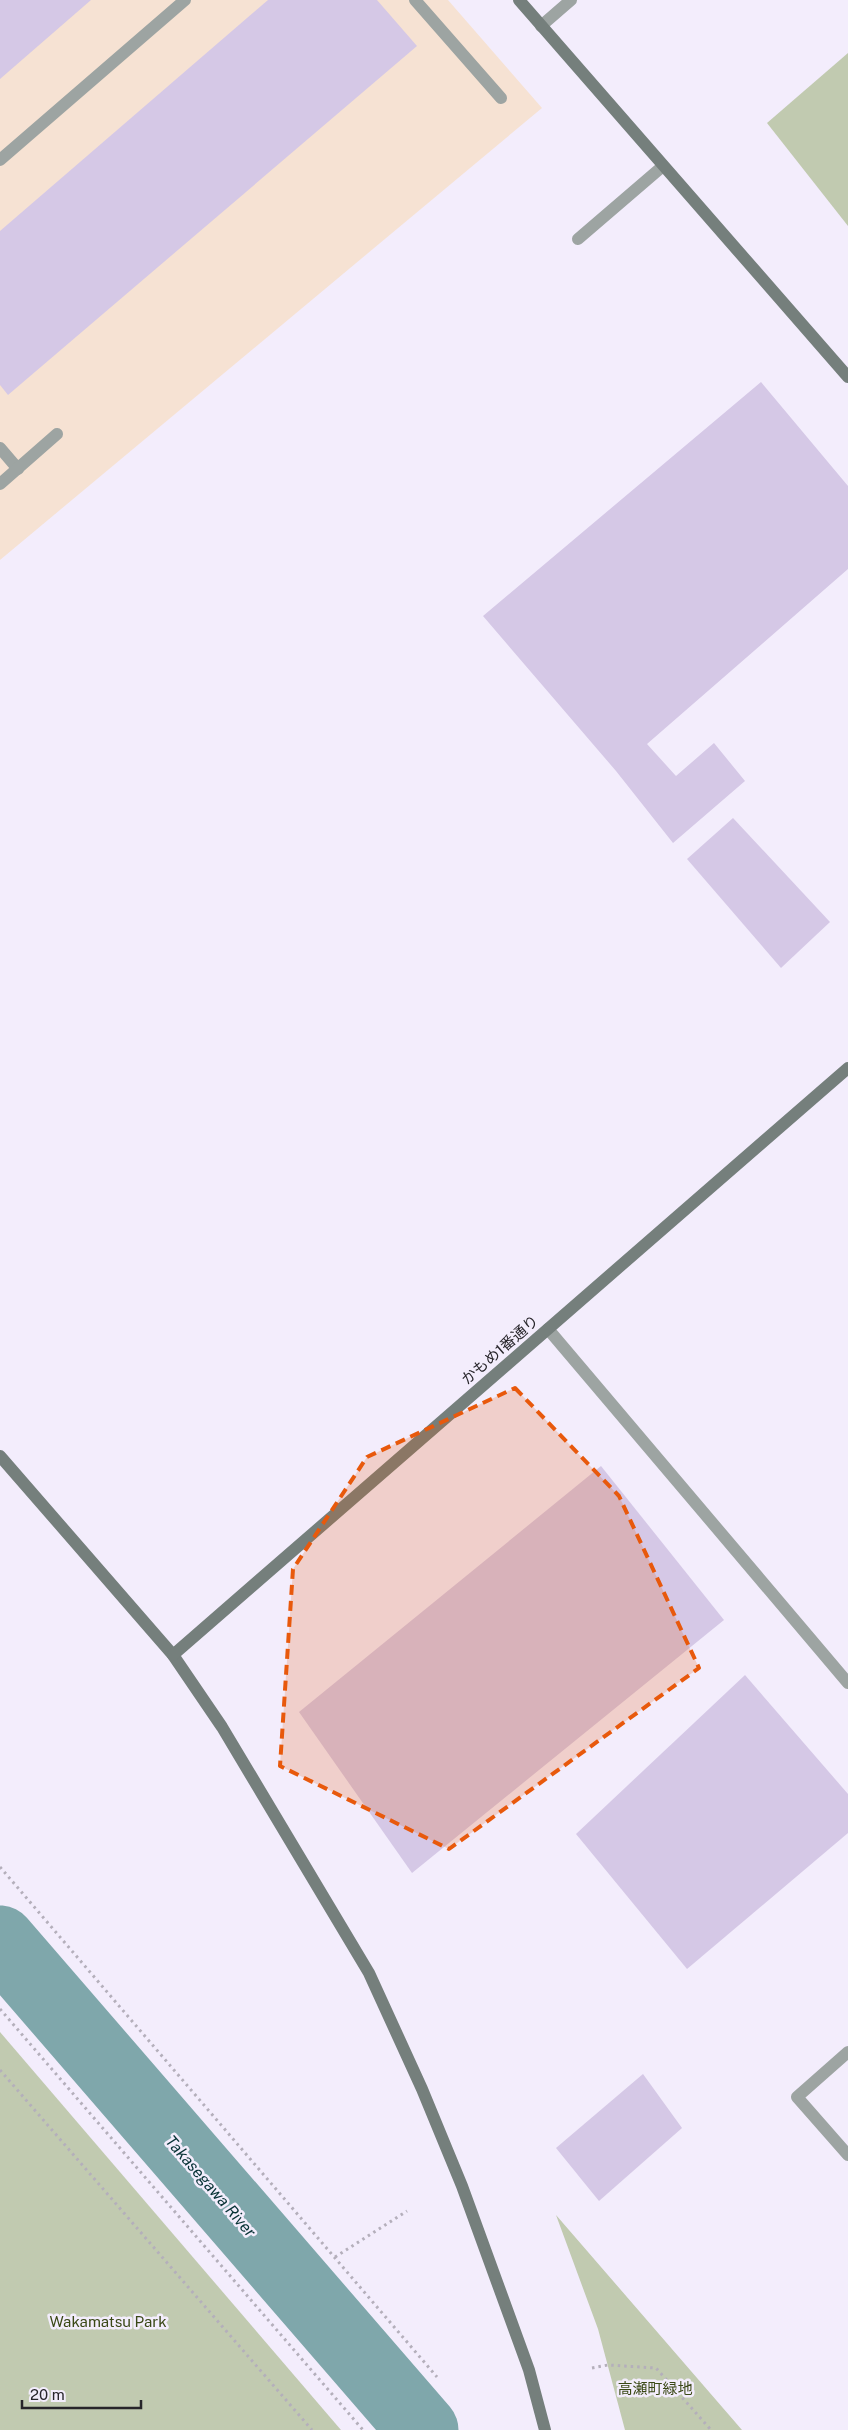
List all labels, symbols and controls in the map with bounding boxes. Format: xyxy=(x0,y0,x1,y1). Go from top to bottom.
street label: かもめ1番通り xyxy=(458,1312,542,1388)
water label: Takasegawa River xyxy=(161,2132,260,2242)
park label: Wakamatsu Park xyxy=(49,2313,167,2330)
scale bar xyxy=(22,2378,141,2410)
park label: 高瀬町緑地 xyxy=(617,2380,693,2397)
text: 20 m xyxy=(30,2386,65,2403)

